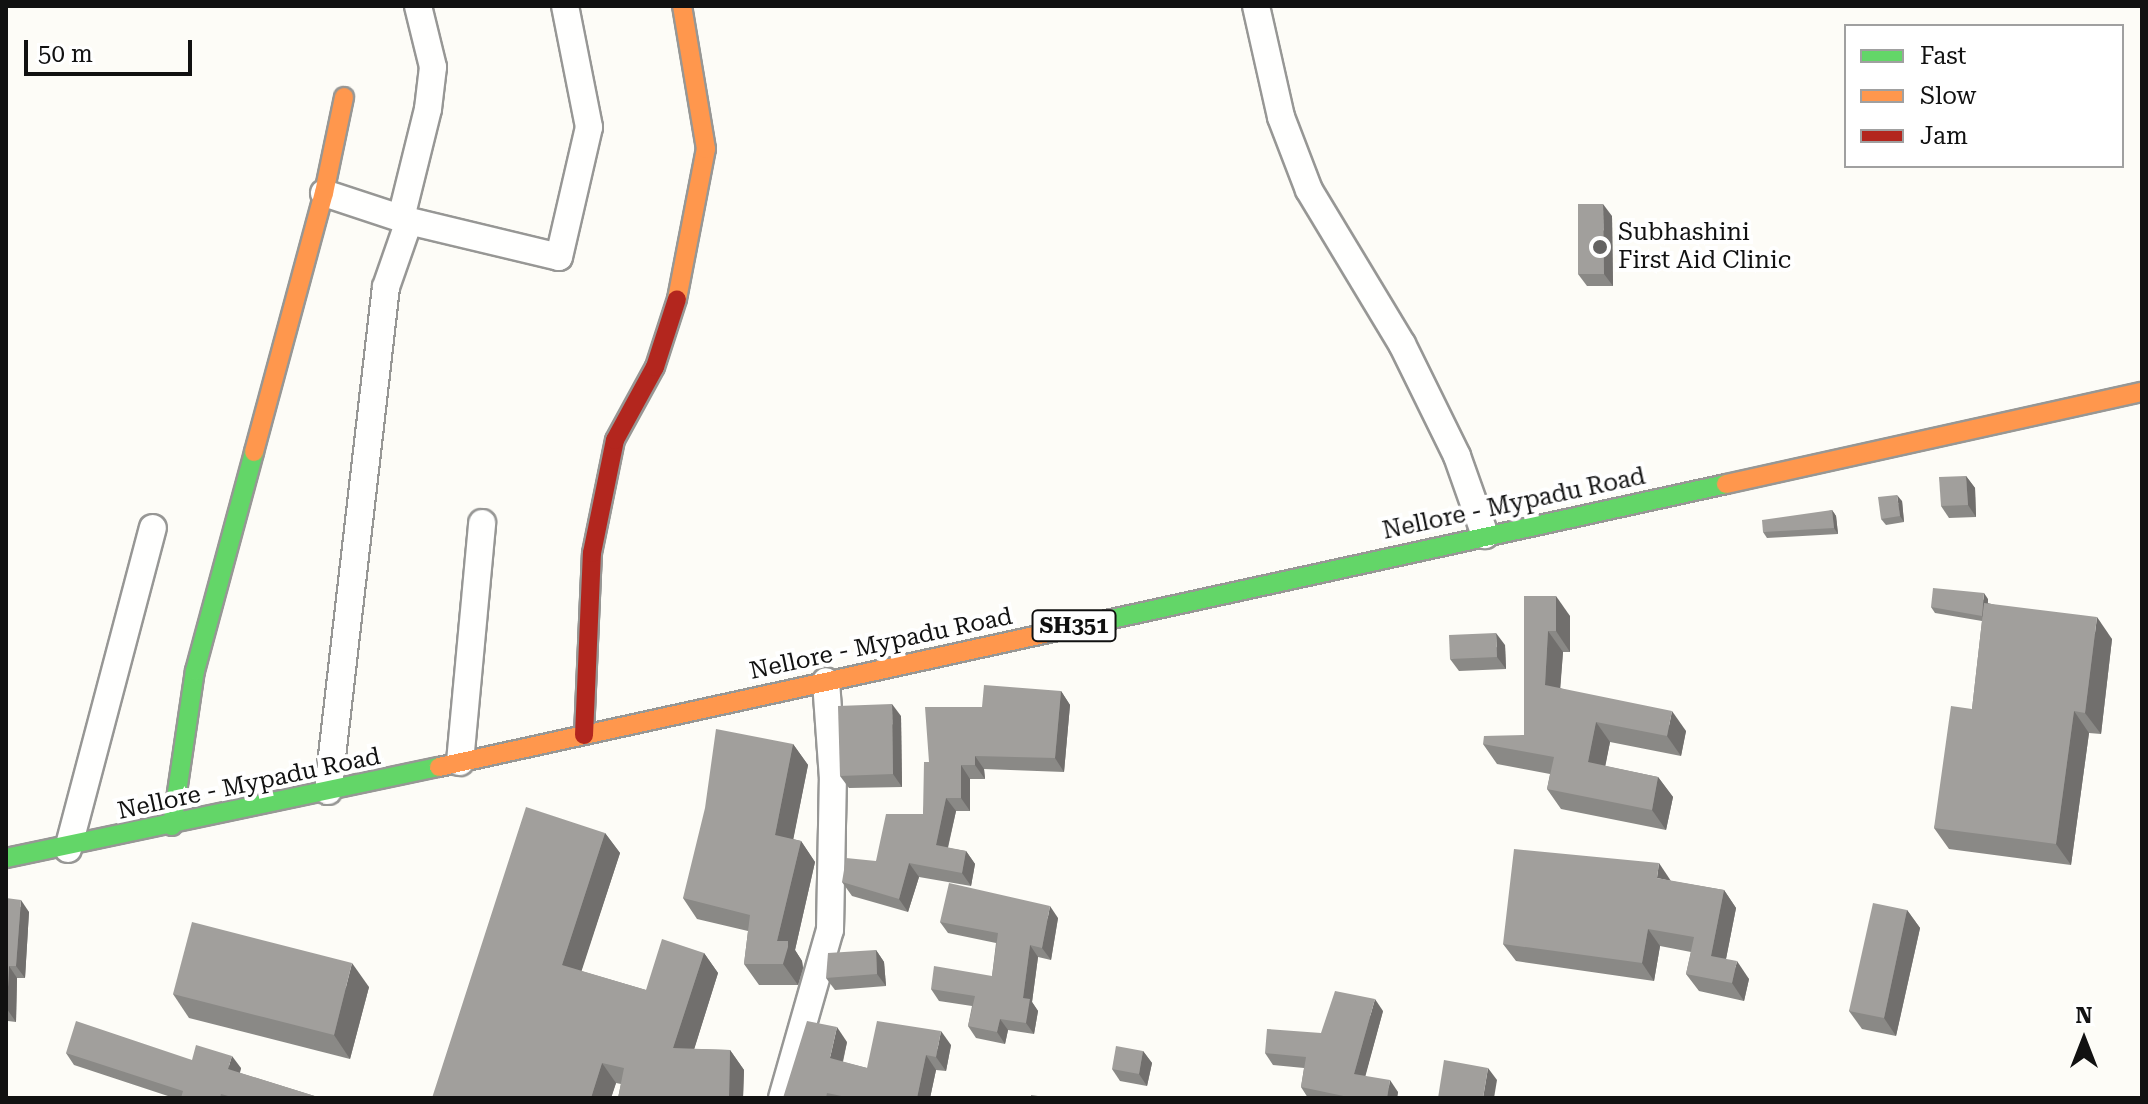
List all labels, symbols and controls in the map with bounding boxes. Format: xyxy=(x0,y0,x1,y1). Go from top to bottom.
scale bar xyxy=(28,24,196,74)
legend xyxy=(1844,24,2124,168)
text: 50 m xyxy=(38,40,93,68)
text: Fast xyxy=(1920,42,1967,70)
text: Slow xyxy=(1920,82,1976,110)
text: Jam xyxy=(1920,122,1968,150)
place label: Subhashini First Aid Clinic xyxy=(1618,219,1791,275)
marker: Subhashini First Aid Clinic xyxy=(1589,236,1611,258)
street label: Nellore - Mypadu Road xyxy=(1380,462,1648,546)
street label: Nellore - Mypadu Road xyxy=(747,602,1015,686)
road number: SH351 xyxy=(1030,608,1118,644)
street label: Nellore - Mypadu Road xyxy=(115,742,383,826)
north arrow xyxy=(2044,1000,2124,1080)
text: N xyxy=(2076,1003,2092,1028)

